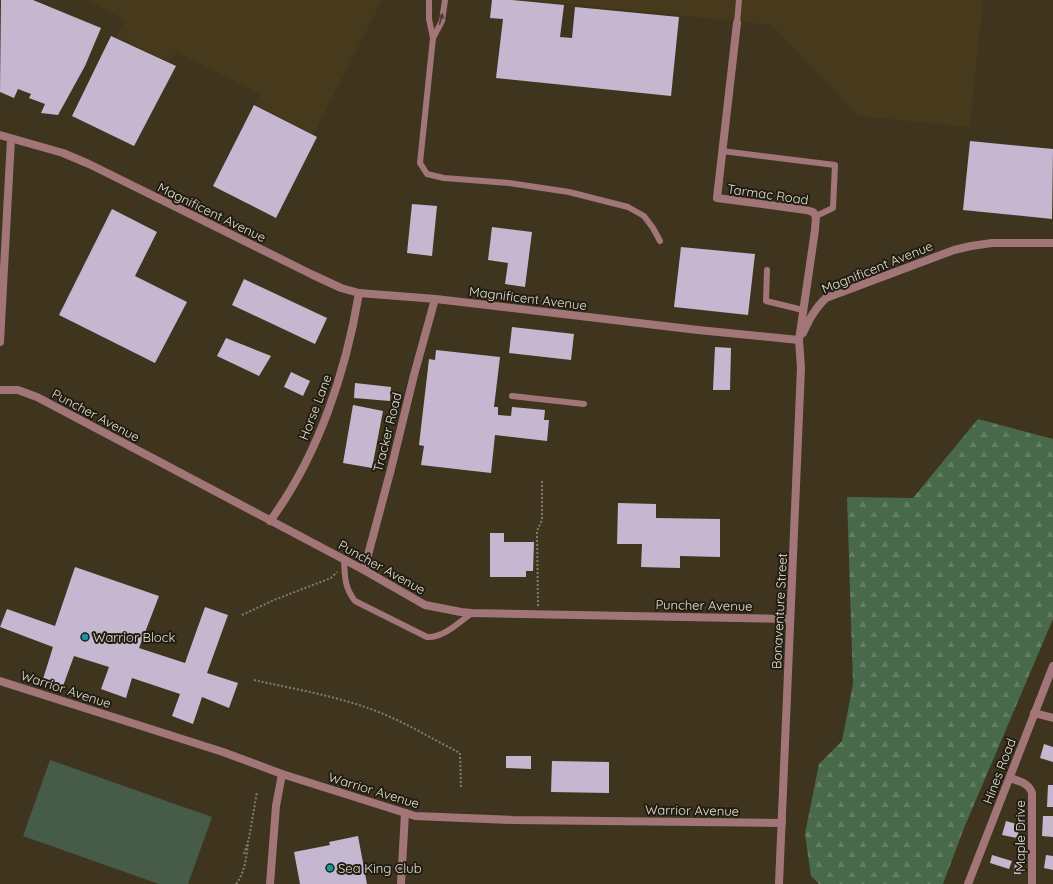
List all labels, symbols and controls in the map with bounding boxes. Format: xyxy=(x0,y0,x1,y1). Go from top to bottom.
one-way arrow xyxy=(438,13,444,25)
street label: Magnificent Avenue xyxy=(155,179,269,245)
street label: Tarmac Road xyxy=(726,180,810,208)
street label: Magnificent Avenue xyxy=(819,237,935,297)
street label: Magnificent Avenue xyxy=(468,283,588,313)
street label: Horse Lane xyxy=(295,372,335,442)
street label: Puncher Avenue xyxy=(49,385,143,445)
street label: Tracker Road xyxy=(369,391,405,473)
street label: Puncher Avenue xyxy=(336,536,428,598)
street label: Bonaventure Street xyxy=(768,553,790,669)
street label: Puncher Avenue xyxy=(655,596,753,614)
place label: Warrior Block xyxy=(93,629,175,645)
marker: Warrior Block xyxy=(80,632,90,642)
street label: Warrior Avenue xyxy=(19,667,113,711)
street label: Hines Road xyxy=(979,736,1019,806)
street label: Warrior Avenue xyxy=(327,769,421,811)
street label: Maple Drive xyxy=(1012,800,1028,872)
street label: Warrior Avenue xyxy=(645,801,739,819)
place label: Sea King Club xyxy=(338,860,422,876)
marker: Sea King Club xyxy=(325,863,335,873)

